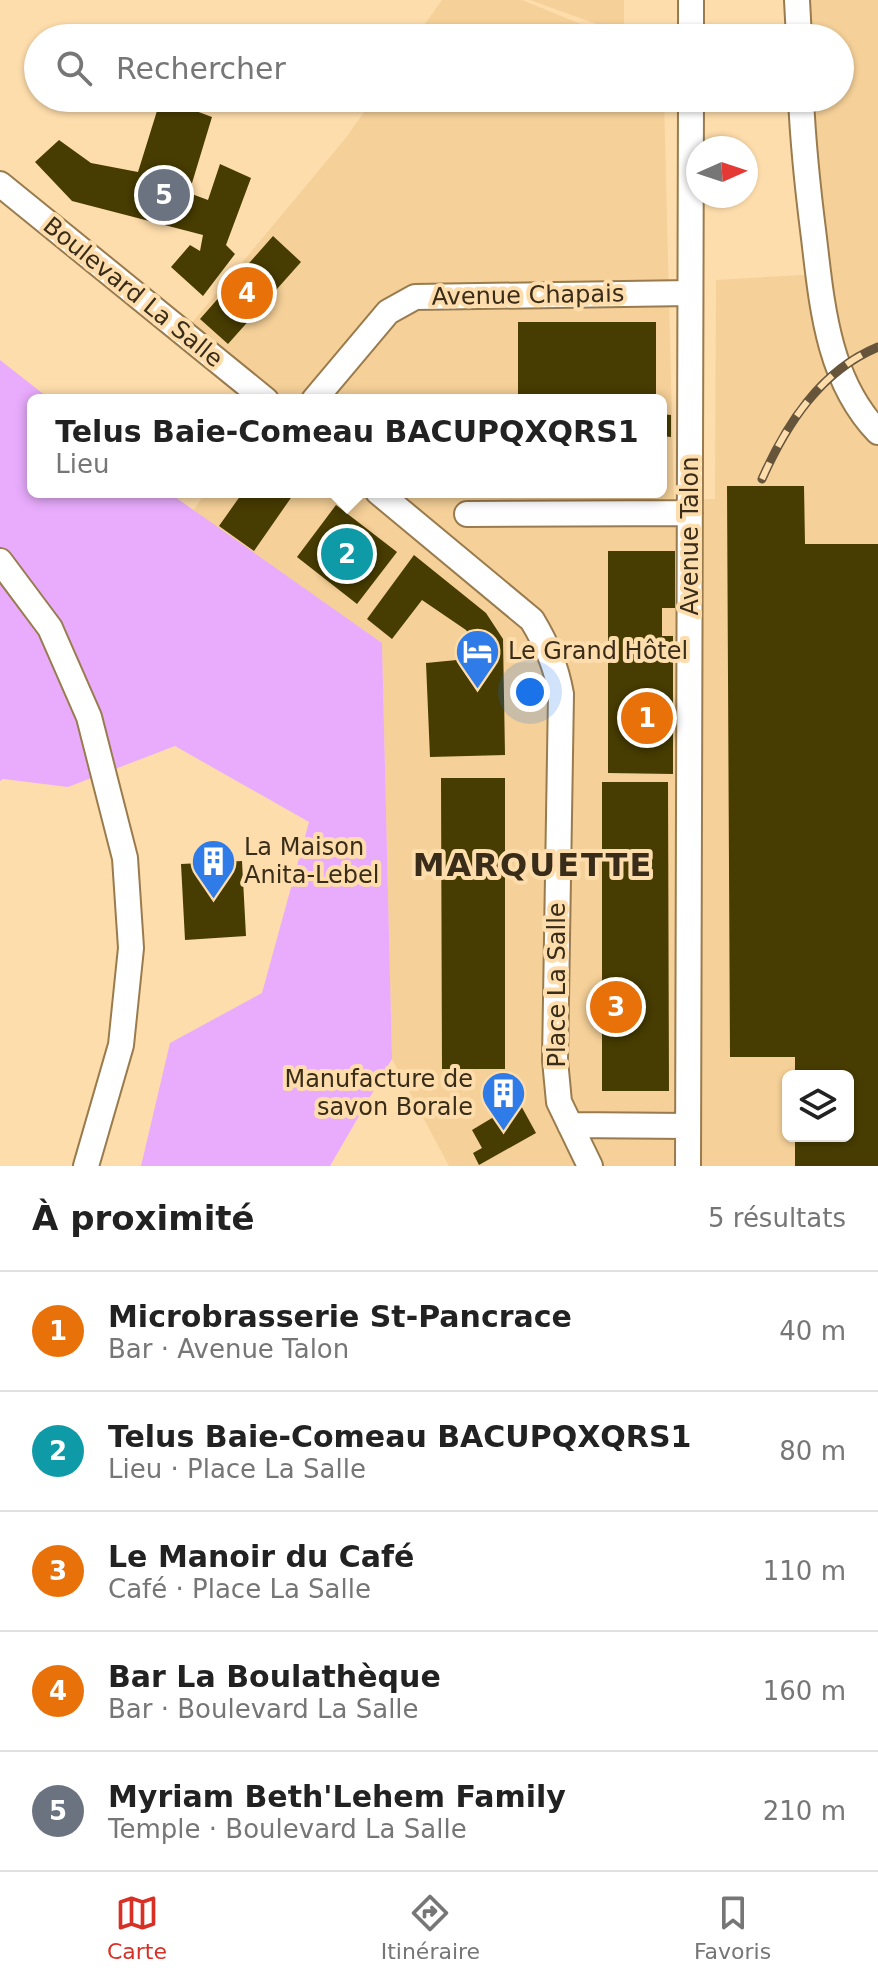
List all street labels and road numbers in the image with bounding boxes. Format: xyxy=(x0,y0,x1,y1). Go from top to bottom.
street label: Boulevard La Salle xyxy=(38,211,228,373)
street label: Avenue Chapais xyxy=(431,279,625,311)
street label: Avenue Talon xyxy=(676,457,704,615)
street label: Place La Salle xyxy=(543,902,571,1068)

